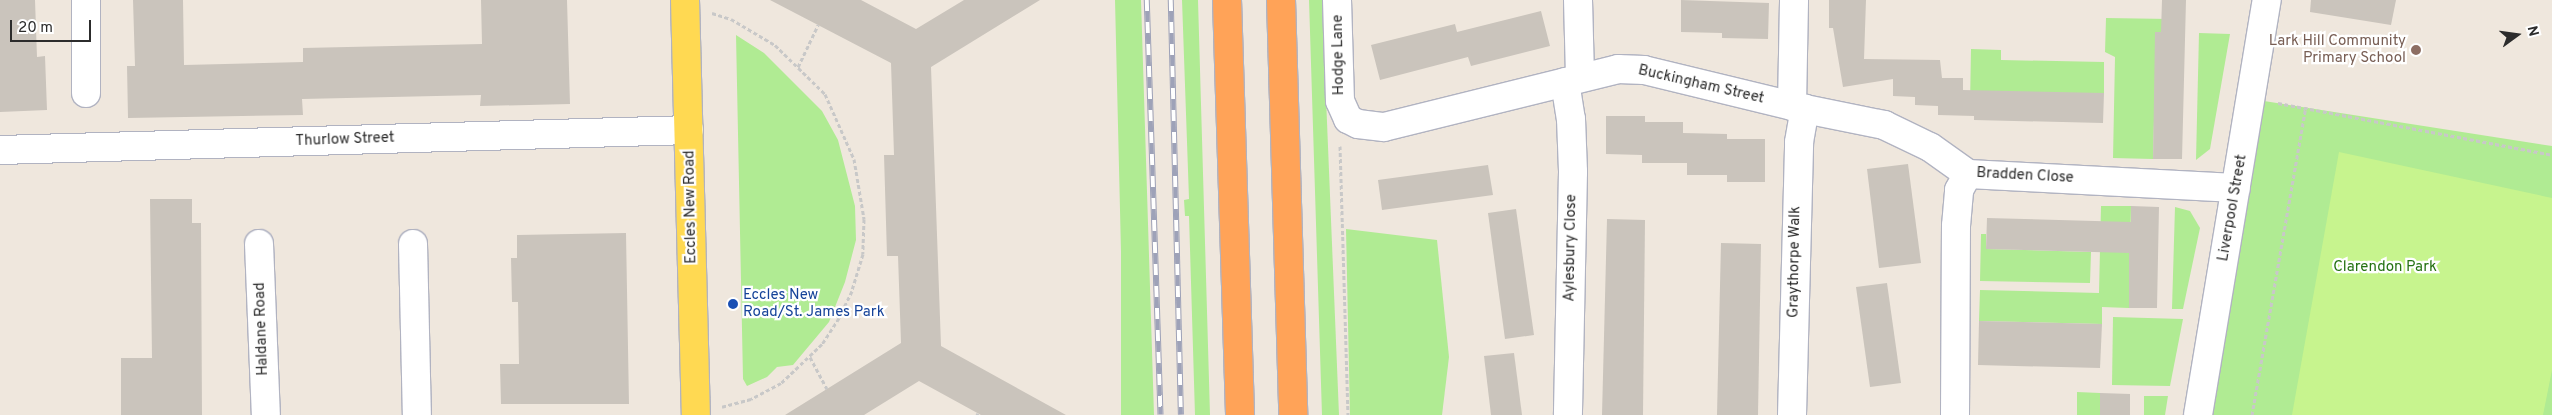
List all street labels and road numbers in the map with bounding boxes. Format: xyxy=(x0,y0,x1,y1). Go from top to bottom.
street label: Hodge Lane xyxy=(1329,14,1349,96)
street label: Buckingham Street xyxy=(1636,62,1766,108)
street label: Thurlow Street xyxy=(295,129,395,151)
street label: Eccles New Road xyxy=(681,150,701,264)
street label: Liverpool Street xyxy=(2215,153,2251,263)
street label: Bradden Close xyxy=(1976,164,2074,188)
street label: Aylesbury Close xyxy=(1561,194,1581,302)
street label: Graythorpe Walk xyxy=(1785,206,1805,318)
street label: Haldane Road xyxy=(251,282,273,376)

